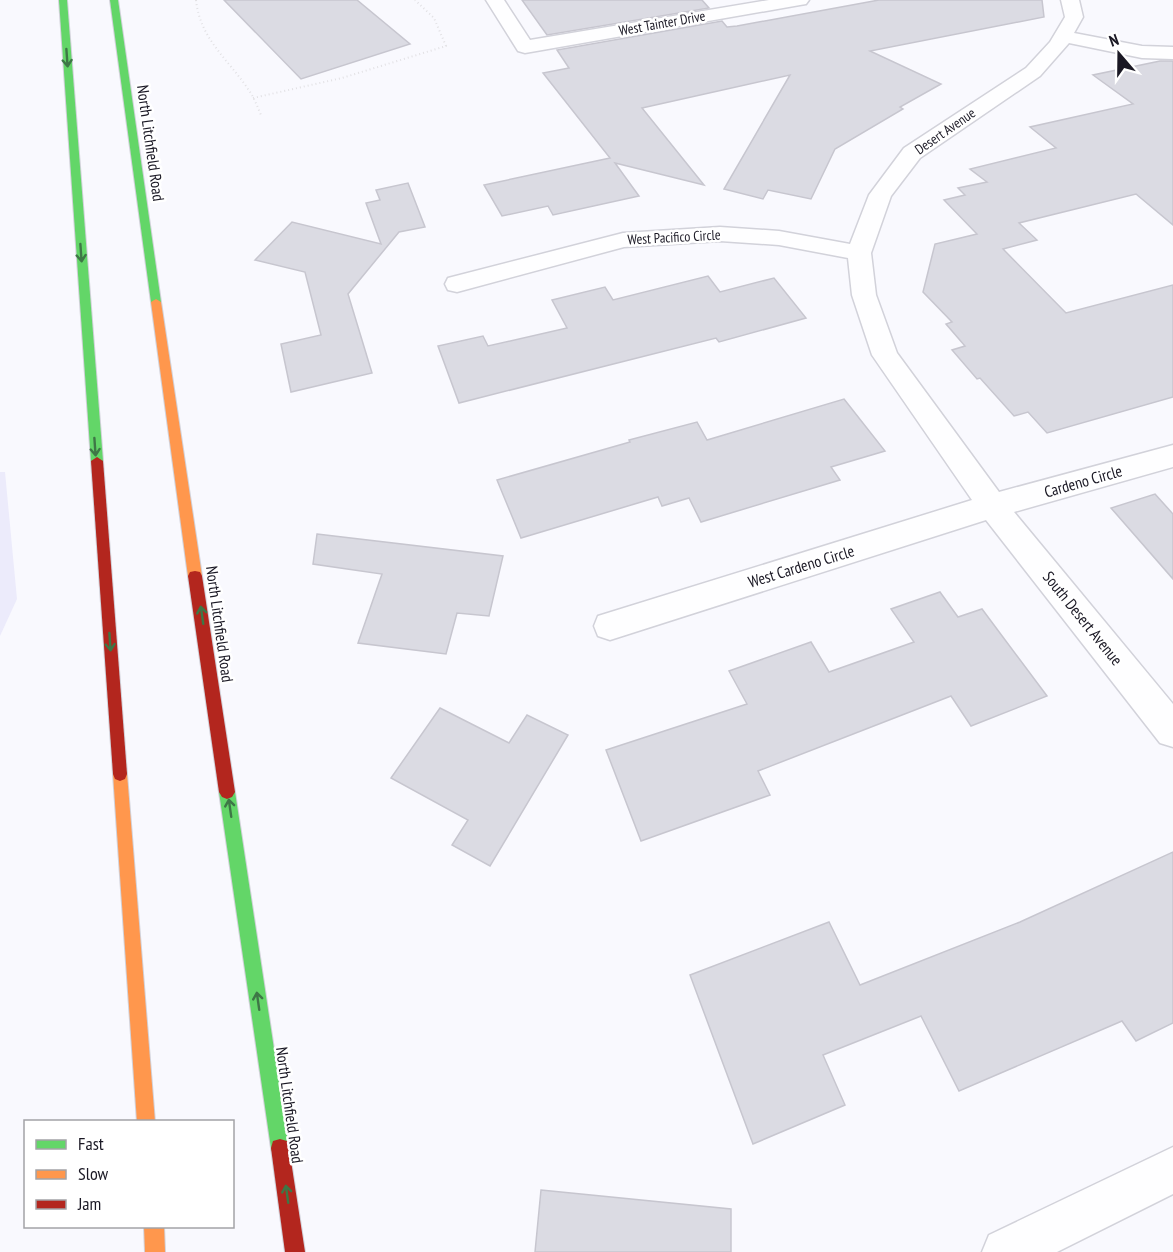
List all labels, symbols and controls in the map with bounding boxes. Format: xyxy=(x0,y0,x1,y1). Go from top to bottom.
street label: West Tainter Drive xyxy=(617,7,707,39)
north arrow xyxy=(1089,24,1149,84)
text: N xyxy=(1106,29,1121,51)
one-way arrow xyxy=(62,48,73,68)
street label: North Litchfield Road xyxy=(133,84,169,202)
street label: Desert Avenue xyxy=(911,104,979,158)
street label: West Pacifico Circle xyxy=(627,226,721,248)
one-way arrow xyxy=(76,242,87,262)
one-way arrow xyxy=(90,437,101,457)
street label: Cardeno Circle xyxy=(1042,460,1124,502)
street label: West Cardeno Circle xyxy=(745,540,857,592)
street label: North Litchfield Road xyxy=(202,565,238,683)
street label: South Desert Avenue xyxy=(1039,567,1127,669)
one-way arrow xyxy=(196,606,207,626)
one-way arrow xyxy=(105,631,116,651)
one-way arrow xyxy=(225,799,236,819)
one-way arrow xyxy=(253,992,264,1012)
street label: North Litchfield Road xyxy=(272,1046,308,1164)
legend xyxy=(24,1120,234,1228)
text: Fast xyxy=(78,1132,104,1155)
text: Slow xyxy=(78,1162,109,1185)
one-way arrow xyxy=(281,1185,292,1205)
text: Jam xyxy=(77,1192,101,1215)

